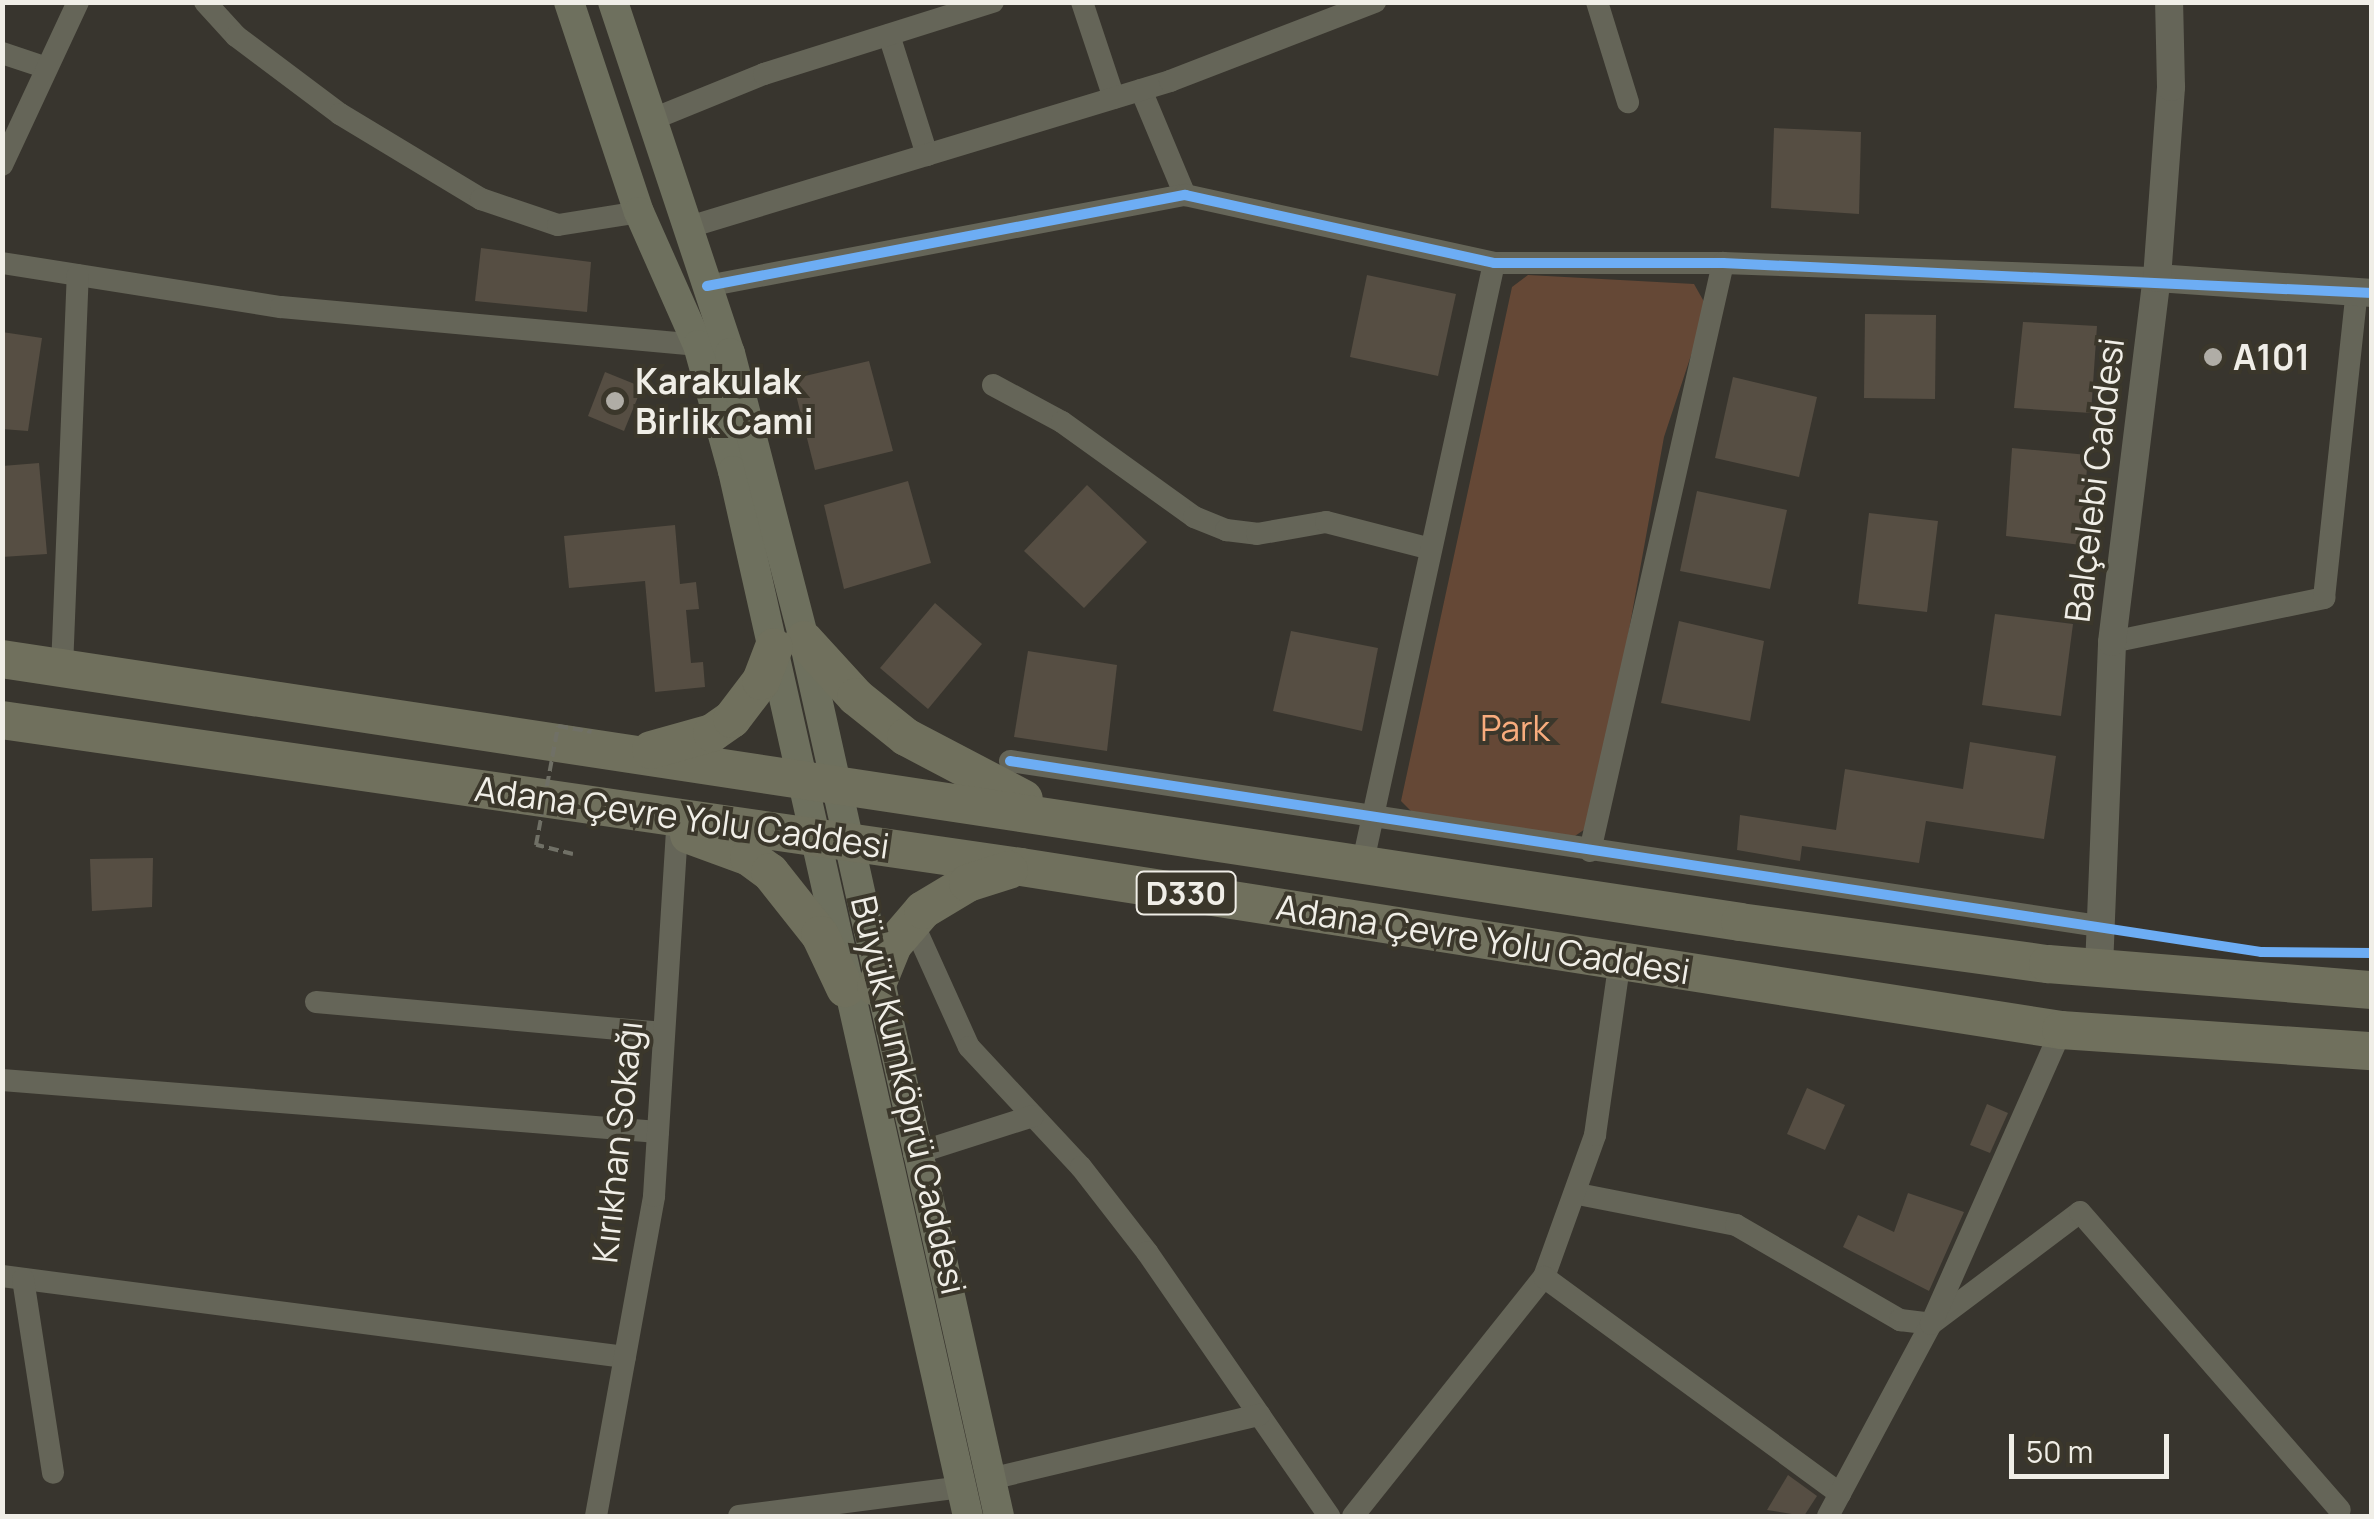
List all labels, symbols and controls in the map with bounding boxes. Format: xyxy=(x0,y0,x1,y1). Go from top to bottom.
street label: Balçelebi Caddesi xyxy=(2056,336,2132,624)
place label: A101 xyxy=(2233,336,2310,378)
marker: A101 xyxy=(2202,346,2224,368)
place label: Karakulak Birlik Cami xyxy=(635,360,814,442)
marker: Karakulak Birlik Cami xyxy=(604,390,626,412)
park label: Park xyxy=(1480,707,1550,749)
street label: Adana Çevre Yolu Caddesi xyxy=(472,767,892,867)
road number: D330 xyxy=(1134,866,1238,920)
street label: Adana Çevre Yolu Caddesi xyxy=(1273,886,1693,992)
street label: Büyük Kumköprü Caddesi xyxy=(843,892,975,1298)
street label: Kırıkhan Sokağı xyxy=(583,1019,651,1265)
scale bar xyxy=(2014,1414,2174,1476)
text: 50 m xyxy=(2026,1431,2093,1472)

